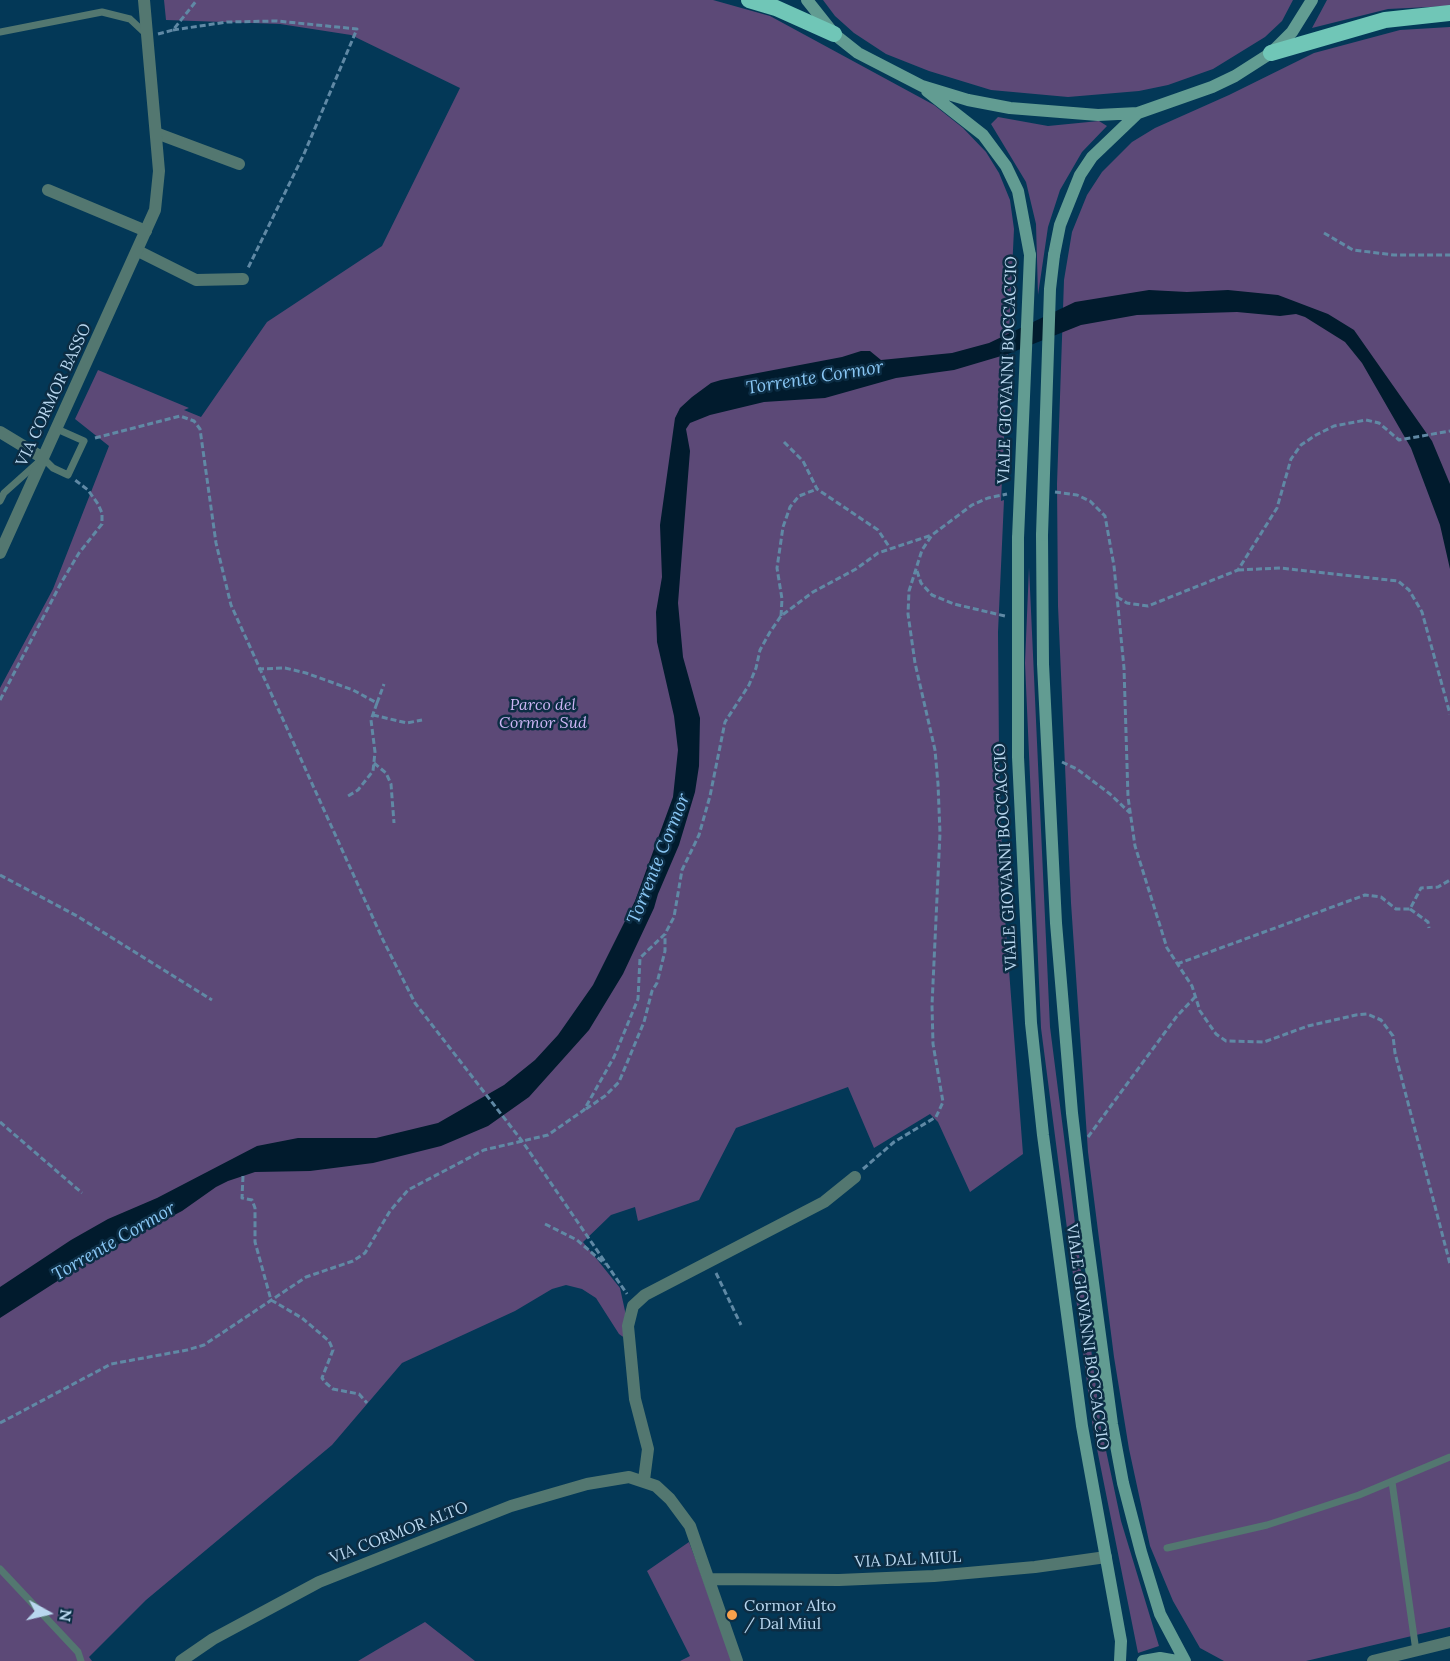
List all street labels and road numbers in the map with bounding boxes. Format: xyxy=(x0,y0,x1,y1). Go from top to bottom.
street label: VIALE GIOVANNI BOCCACCIO xyxy=(994,256,1022,484)
street label: VIA CORMOR BASSO xyxy=(12,320,96,470)
street label: VIALE GIOVANNI BOCCACCIO xyxy=(990,743,1022,971)
street label: VIALE GIOVANNI BOCCACCIO xyxy=(1062,1223,1112,1451)
street label: VIA CORMOR ALTO xyxy=(327,1498,471,1568)
street label: VIA DAL MIUL xyxy=(854,1548,962,1572)

